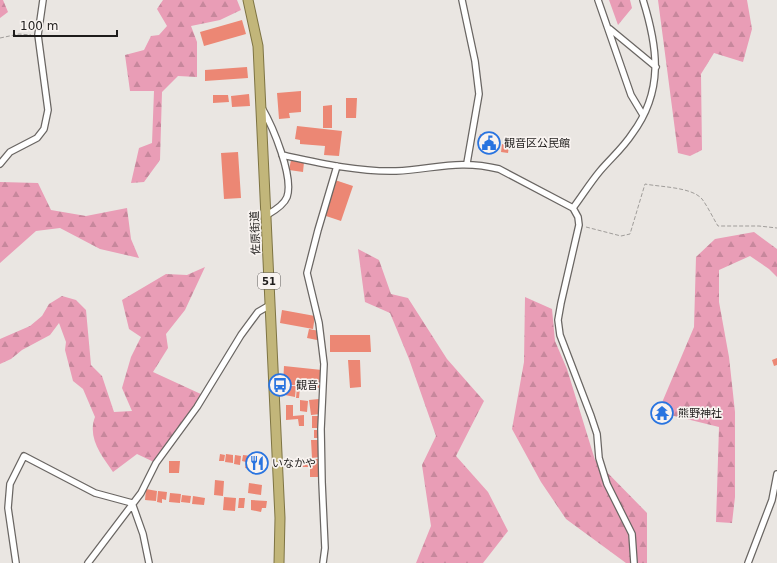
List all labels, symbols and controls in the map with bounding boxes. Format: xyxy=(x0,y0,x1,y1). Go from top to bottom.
scale bar xyxy=(14,12,117,38)
text: 100 m xyxy=(20,19,58,33)
public building icon: 観音区公民館 xyxy=(476,130,502,156)
place label: 観音区公民館 xyxy=(504,137,570,150)
street label: 佐原街道 xyxy=(248,211,263,255)
road number: 51 xyxy=(258,273,280,289)
bus stop icon: 観音 xyxy=(267,372,293,398)
place label: 観音 xyxy=(296,379,318,392)
temple icon: 熊野神社 xyxy=(649,400,675,426)
place label: 熊野神社 xyxy=(678,407,722,420)
restaurant icon: いなかや xyxy=(244,450,270,476)
place label: いなかや xyxy=(272,457,316,470)

